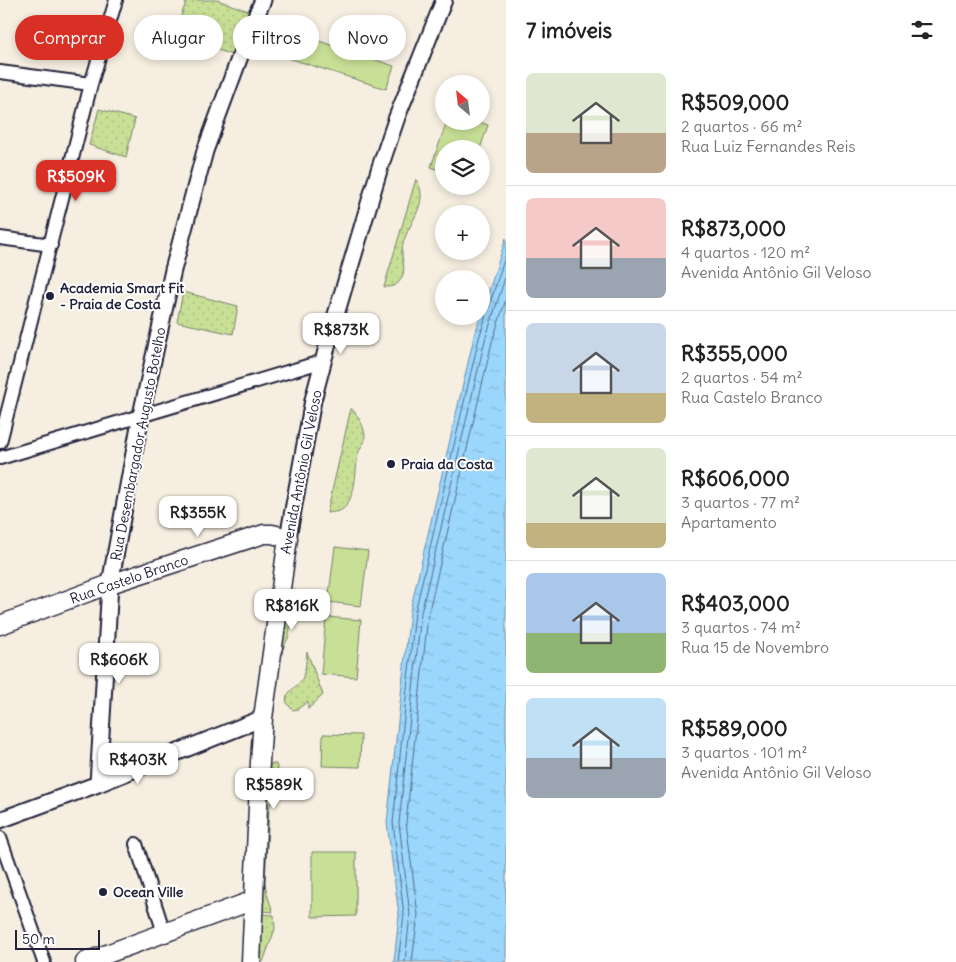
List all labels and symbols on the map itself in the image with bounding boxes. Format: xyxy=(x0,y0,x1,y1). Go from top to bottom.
north arrow xyxy=(435,75,490,130)
pin: R$509K xyxy=(35,160,117,202)
place label: Academia Smart Fit - Praia de Costa xyxy=(60,279,184,313)
marker: Academia Smart Fit - Praia de Costa xyxy=(44,290,56,302)
pin: R$873K xyxy=(300,312,382,355)
street label: Rua Desembargador Augusto Botelho xyxy=(106,326,170,562)
street label: Avenida Antônio Gil Veloso xyxy=(276,388,326,556)
place label: Praia da Costa xyxy=(401,455,493,473)
marker: Praia da Costa xyxy=(385,458,397,470)
pin: R$355K xyxy=(157,496,239,538)
street label: Rua Castelo Branco xyxy=(68,550,191,608)
pin: R$816K xyxy=(251,588,333,631)
pin: R$606K xyxy=(78,642,160,685)
pin: R$403K xyxy=(97,742,179,785)
pin: R$589K xyxy=(233,768,315,810)
place label: Ocean Ville xyxy=(113,883,184,901)
marker: Ocean Ville xyxy=(97,886,109,898)
scale bar xyxy=(15,927,100,950)

